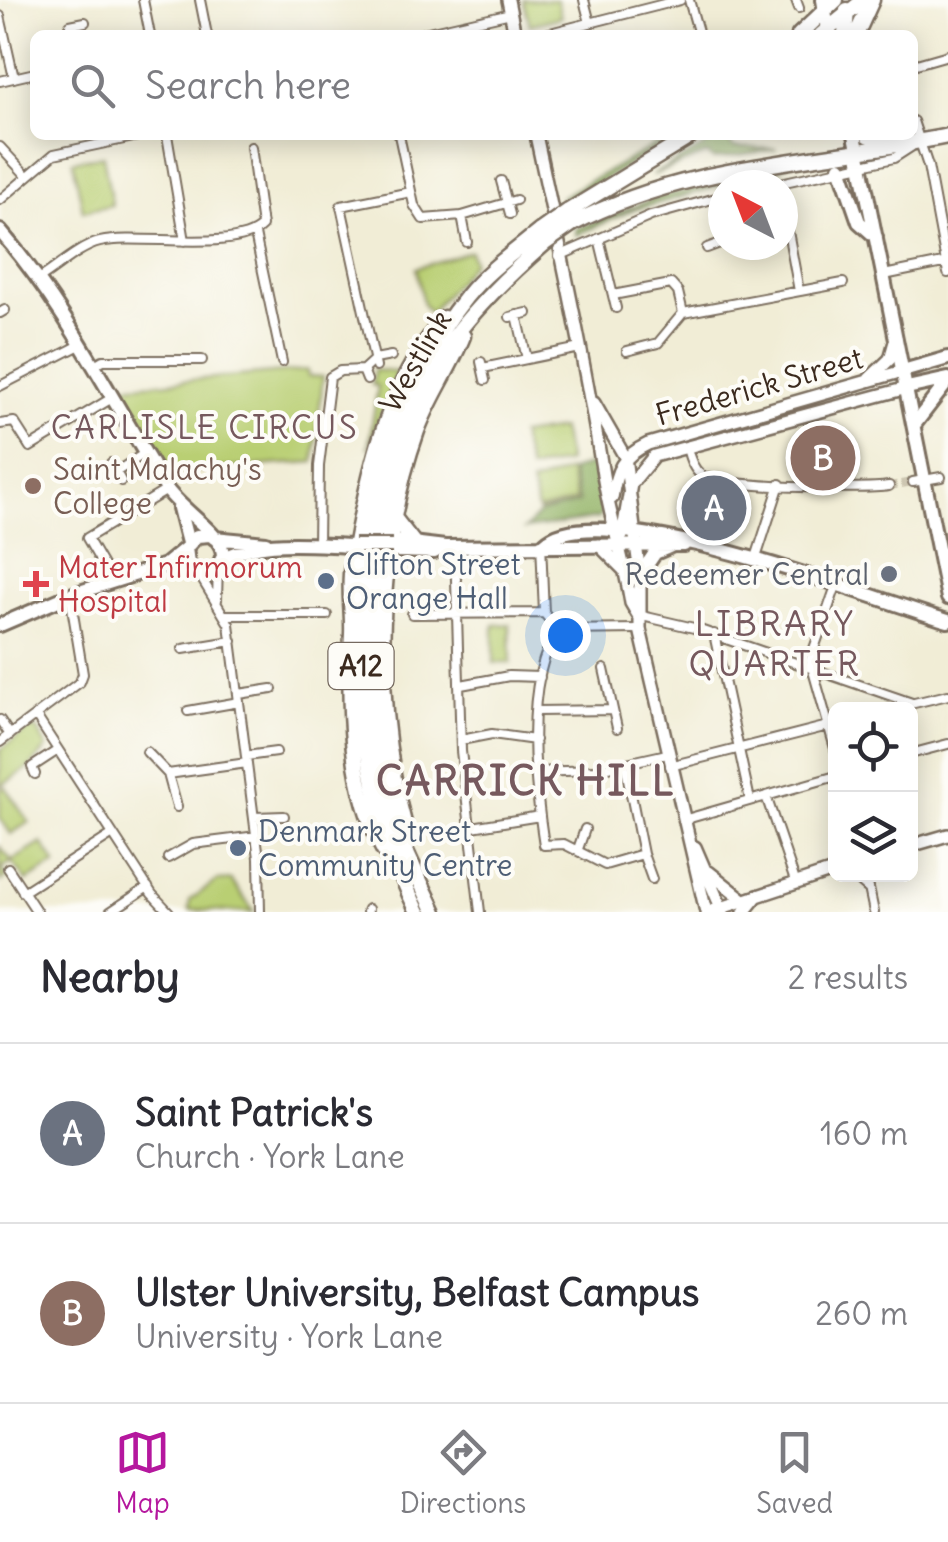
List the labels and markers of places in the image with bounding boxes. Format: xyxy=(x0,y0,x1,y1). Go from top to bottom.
pin: B xyxy=(790,420,856,496)
place label: Saint Malachy's College xyxy=(53,450,262,522)
pin: A xyxy=(682,470,746,546)
marker: Saint Malachy's College xyxy=(22,475,44,497)
place label: Clifton Street Orange Hall xyxy=(346,545,521,617)
place label: Mater Infirmorum Hospital xyxy=(58,548,303,620)
place label: Redeemer Central xyxy=(625,555,869,593)
marker: Redeemer Central xyxy=(878,563,900,585)
marker: Clifton Street Orange Hall xyxy=(315,570,337,592)
marker: Mater Infirmorum Hospital xyxy=(23,571,49,597)
place label: Denmark Street Community Centre xyxy=(258,812,513,884)
marker: Denmark Street Community Centre xyxy=(227,837,249,859)

